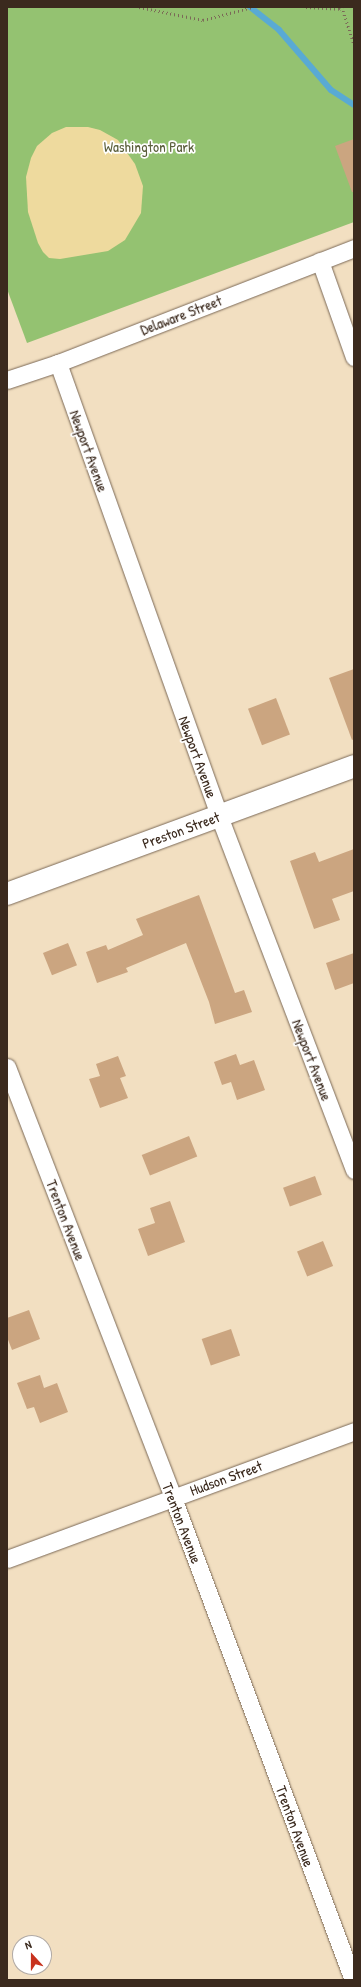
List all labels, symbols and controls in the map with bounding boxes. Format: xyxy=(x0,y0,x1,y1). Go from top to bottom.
park label: Washington Park xyxy=(104,138,194,156)
street label: Delaware Street xyxy=(138,291,224,339)
street label: Newport Avenue xyxy=(66,408,112,494)
street label: Newport Avenue xyxy=(175,714,221,800)
street label: Preston Street xyxy=(140,808,222,852)
street label: Newport Avenue xyxy=(288,1017,336,1103)
street label: Trenton Avenue xyxy=(42,1177,90,1263)
street label: Hudson Street xyxy=(187,1457,265,1499)
street label: Trenton Avenue xyxy=(158,1480,206,1566)
street label: Trenton Avenue xyxy=(272,1783,318,1869)
north arrow xyxy=(12,1935,52,1975)
text: N xyxy=(23,1937,33,1952)

